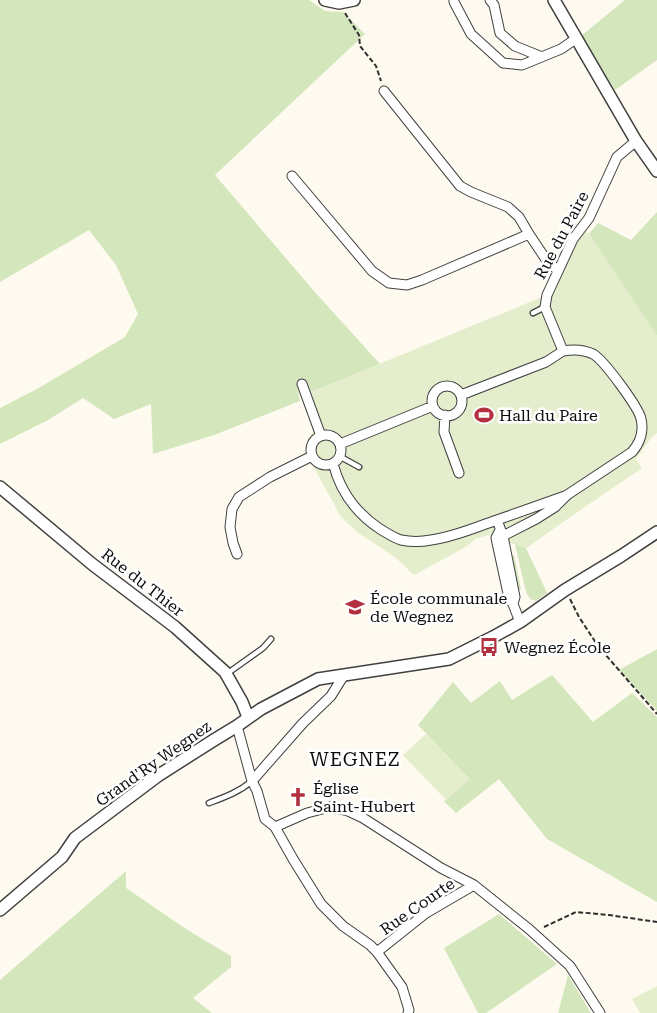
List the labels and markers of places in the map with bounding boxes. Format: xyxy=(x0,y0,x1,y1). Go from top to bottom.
sports icon: Hall du Paire xyxy=(473,404,495,426)
place label: Hall du Paire xyxy=(499,406,598,425)
place label: École communale de Wegnez xyxy=(370,589,508,626)
school or university icon: École communale de Wegnez xyxy=(344,596,366,618)
bus stop icon: Wegnez École xyxy=(478,636,500,658)
place label: Wegnez École xyxy=(504,638,611,657)
place label: Église Saint-Hubert xyxy=(313,779,415,816)
church icon: Église Saint-Hubert xyxy=(287,786,309,808)

